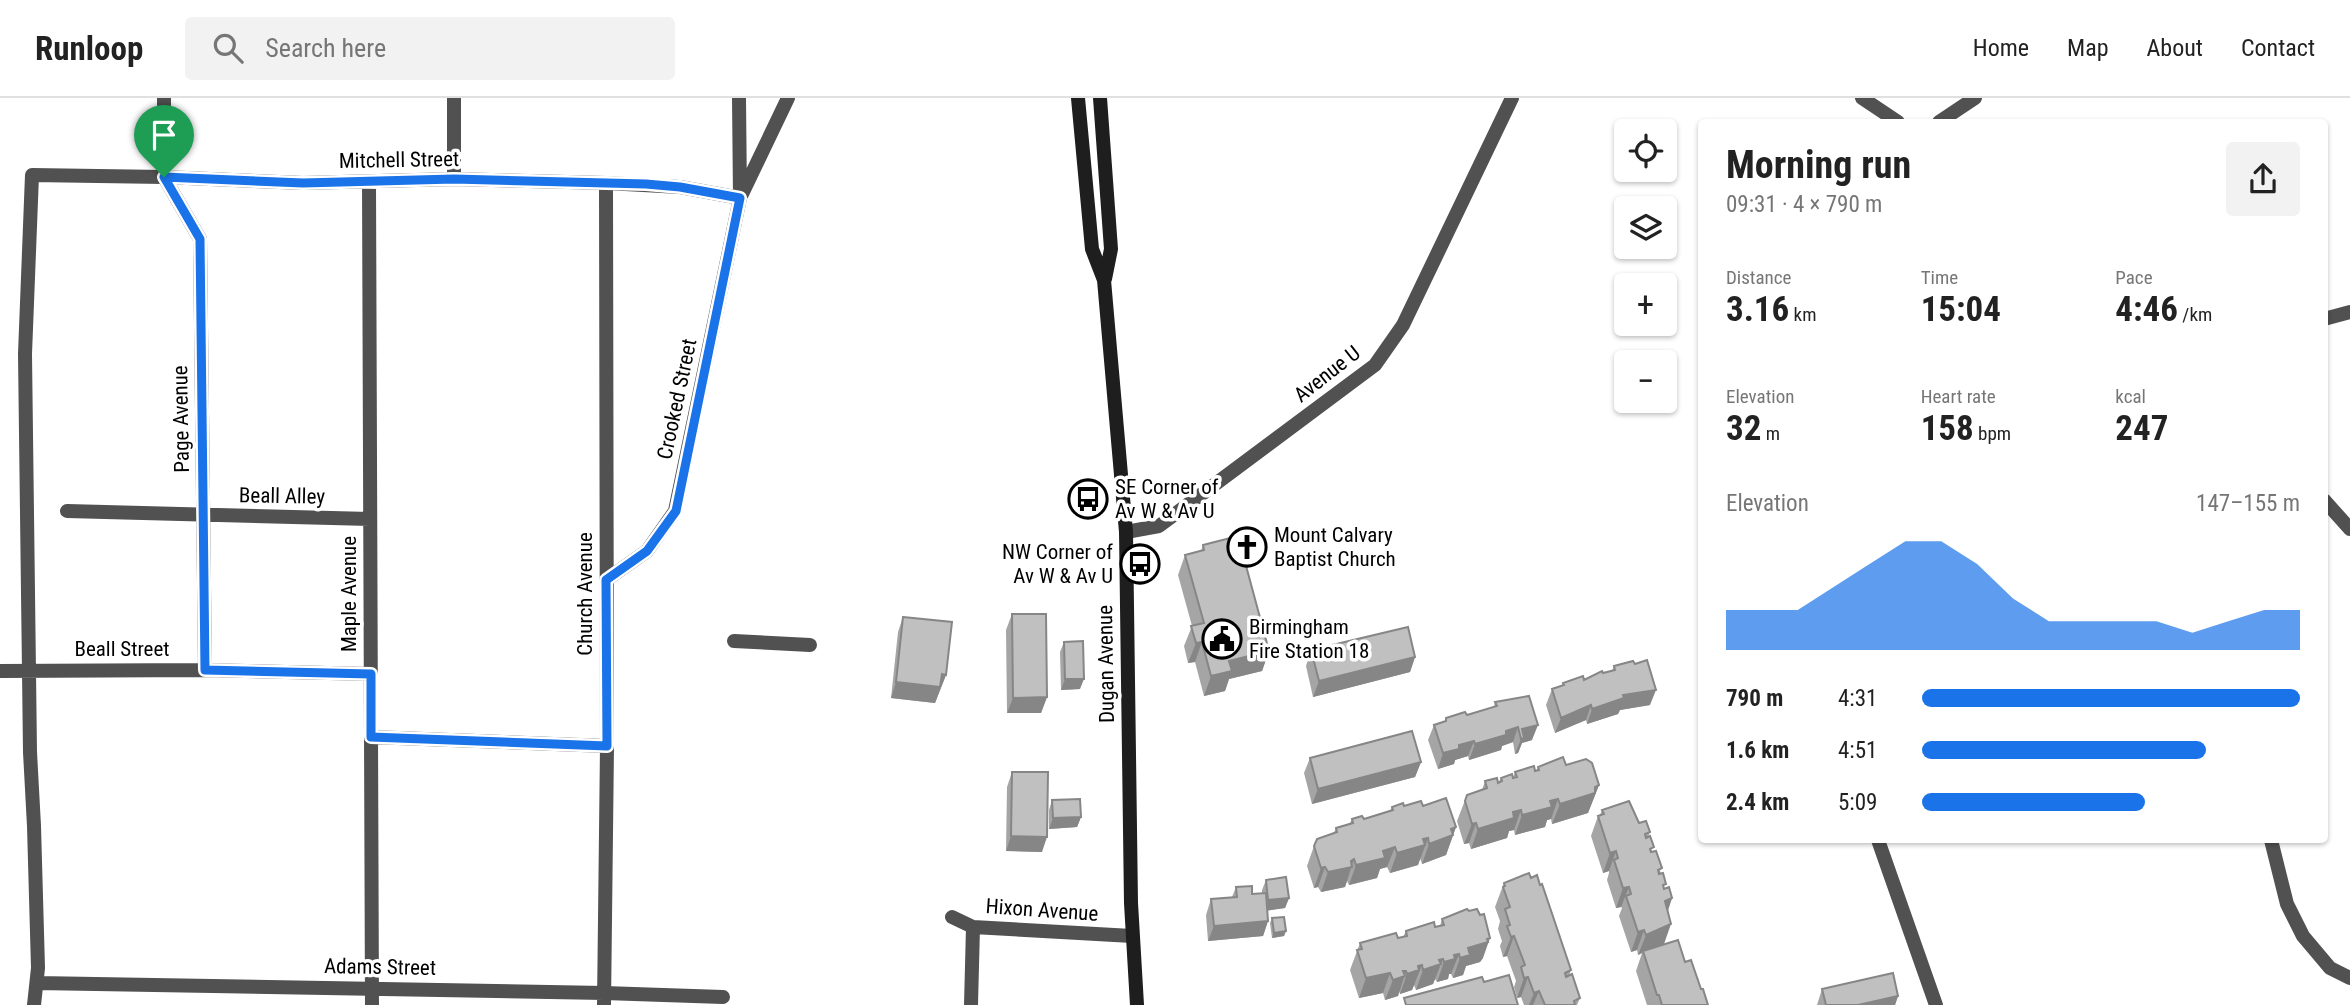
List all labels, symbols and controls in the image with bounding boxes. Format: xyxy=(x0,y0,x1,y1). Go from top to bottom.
search box xyxy=(185,17,675,80)
text: Runloop xyxy=(35,29,143,68)
icon: search xyxy=(209,29,247,67)
text: Search here xyxy=(265,33,386,63)
text: Home xyxy=(1973,34,2029,62)
text: Map xyxy=(2067,34,2109,62)
text: About xyxy=(2147,34,2203,62)
text: Contact xyxy=(2241,34,2315,62)
pin xyxy=(134,105,194,177)
icon: arrive xyxy=(145,116,183,154)
map controls xyxy=(1614,119,1677,413)
button: locate xyxy=(1614,119,1677,182)
button: share xyxy=(2226,142,2300,216)
text: Morning run xyxy=(1726,143,1911,187)
street label: Mitchell Street xyxy=(339,147,459,173)
text: 09:31 · 4 × 790 m xyxy=(1726,191,1882,218)
button: layers xyxy=(1614,196,1677,259)
text: Distance xyxy=(1726,266,1791,289)
text: Time xyxy=(1921,266,1958,289)
text: Pace xyxy=(2115,266,2153,289)
button: + xyxy=(1614,273,1677,336)
text: 3.16 xyxy=(1726,289,1789,330)
text: 15:04 xyxy=(1921,289,2001,330)
text: 4:46 xyxy=(2115,289,2178,330)
text: km xyxy=(1789,303,1816,326)
text: /km xyxy=(2178,303,2212,326)
street label: Crooked Street xyxy=(653,336,701,462)
street label: Avenue U xyxy=(1289,341,1365,407)
button: − xyxy=(1614,350,1677,413)
street label: Page Avenue xyxy=(168,365,194,473)
text: Elevation xyxy=(1726,385,1794,408)
text: Heart rate xyxy=(1921,385,1996,408)
text: kcal xyxy=(2115,385,2146,408)
text: 32 xyxy=(1726,408,1761,449)
text: 158 xyxy=(1921,408,1974,449)
text: 247 xyxy=(2115,408,2168,449)
text: m xyxy=(1761,422,1780,445)
text: bpm xyxy=(1974,422,2011,445)
place label: SE Corner of Av W & Av U xyxy=(1115,475,1219,523)
bus stop icon: SE Corner of Av W & Av U xyxy=(1067,478,1109,520)
street label: Beall Alley xyxy=(239,483,325,509)
text: Elevation xyxy=(1726,490,1809,517)
text: 147–155 m xyxy=(2196,490,2300,517)
place label: Mount Calvary Baptist Church xyxy=(1274,523,1396,571)
church icon: Mount Calvary Baptist Church xyxy=(1226,526,1268,568)
street label: Church Avenue xyxy=(573,532,597,656)
street label: Maple Avenue xyxy=(337,536,361,652)
place label: NW Corner of Av W & Av U xyxy=(1002,540,1113,588)
bus stop icon: NW Corner of Av W & Av U xyxy=(1119,543,1161,585)
street label: Dugan Avenue xyxy=(1093,605,1119,723)
place label: Birmingham Fire Station 18 xyxy=(1249,615,1369,663)
public building icon: Birmingham Fire Station 18 xyxy=(1201,618,1243,660)
street label: Beall Street xyxy=(74,637,170,661)
text: 790 m xyxy=(1726,685,1783,712)
text: 4:31 xyxy=(1838,685,1877,712)
text: 1.6 km xyxy=(1726,737,1789,764)
text: 4:51 xyxy=(1838,737,1877,764)
text: 2.4 km xyxy=(1726,789,1789,816)
text: 5:09 xyxy=(1838,789,1877,816)
street label: Hixon Avenue xyxy=(985,894,1099,926)
street label: Adams Street xyxy=(324,954,436,980)

